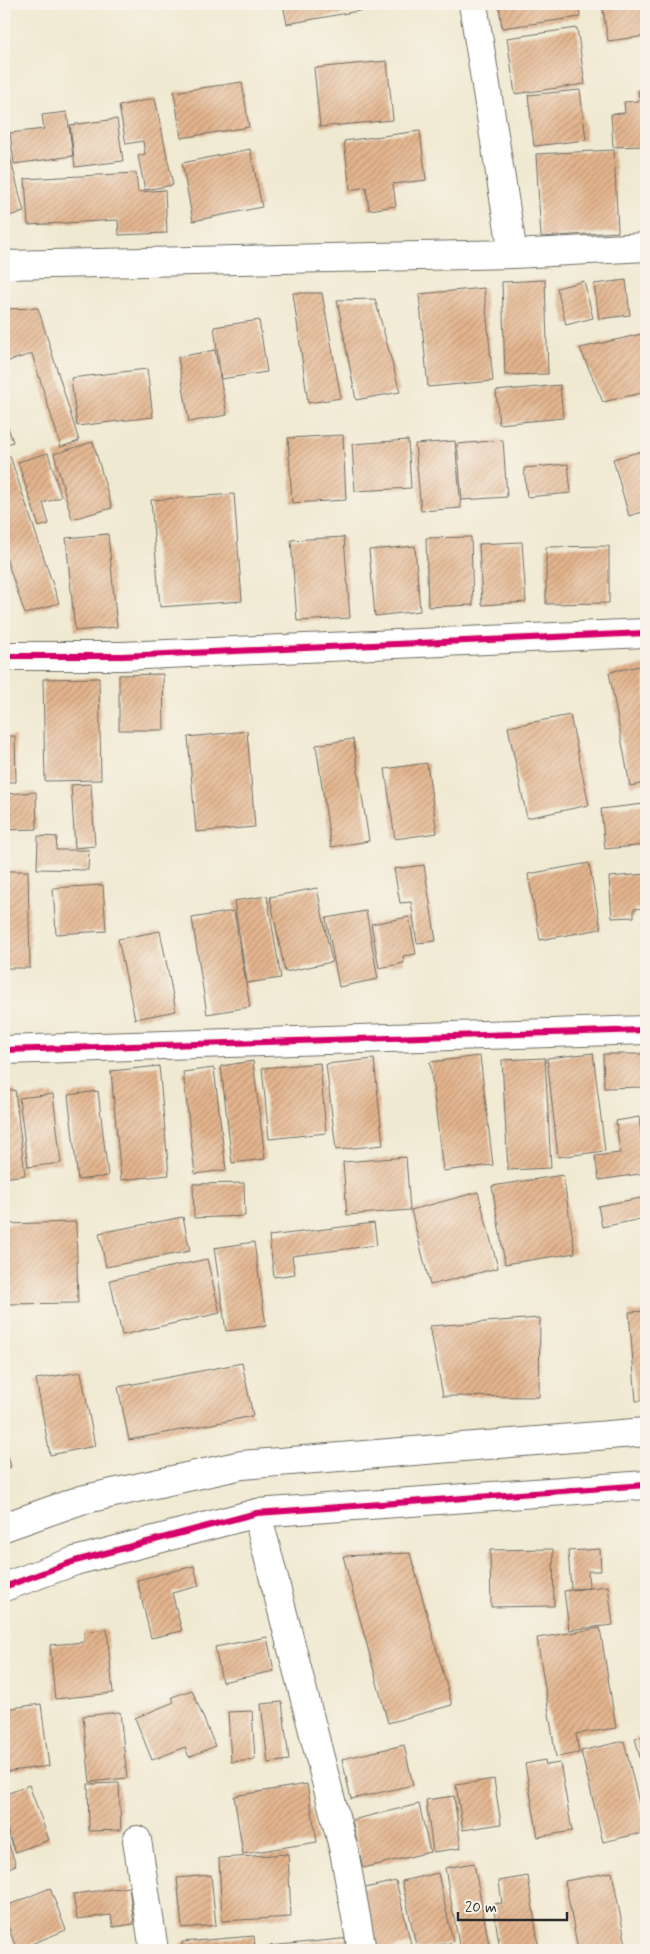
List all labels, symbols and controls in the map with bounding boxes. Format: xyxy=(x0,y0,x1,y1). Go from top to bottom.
scale bar xyxy=(458,1889,566,1921)
text: 20 m xyxy=(465,1898,497,1918)

